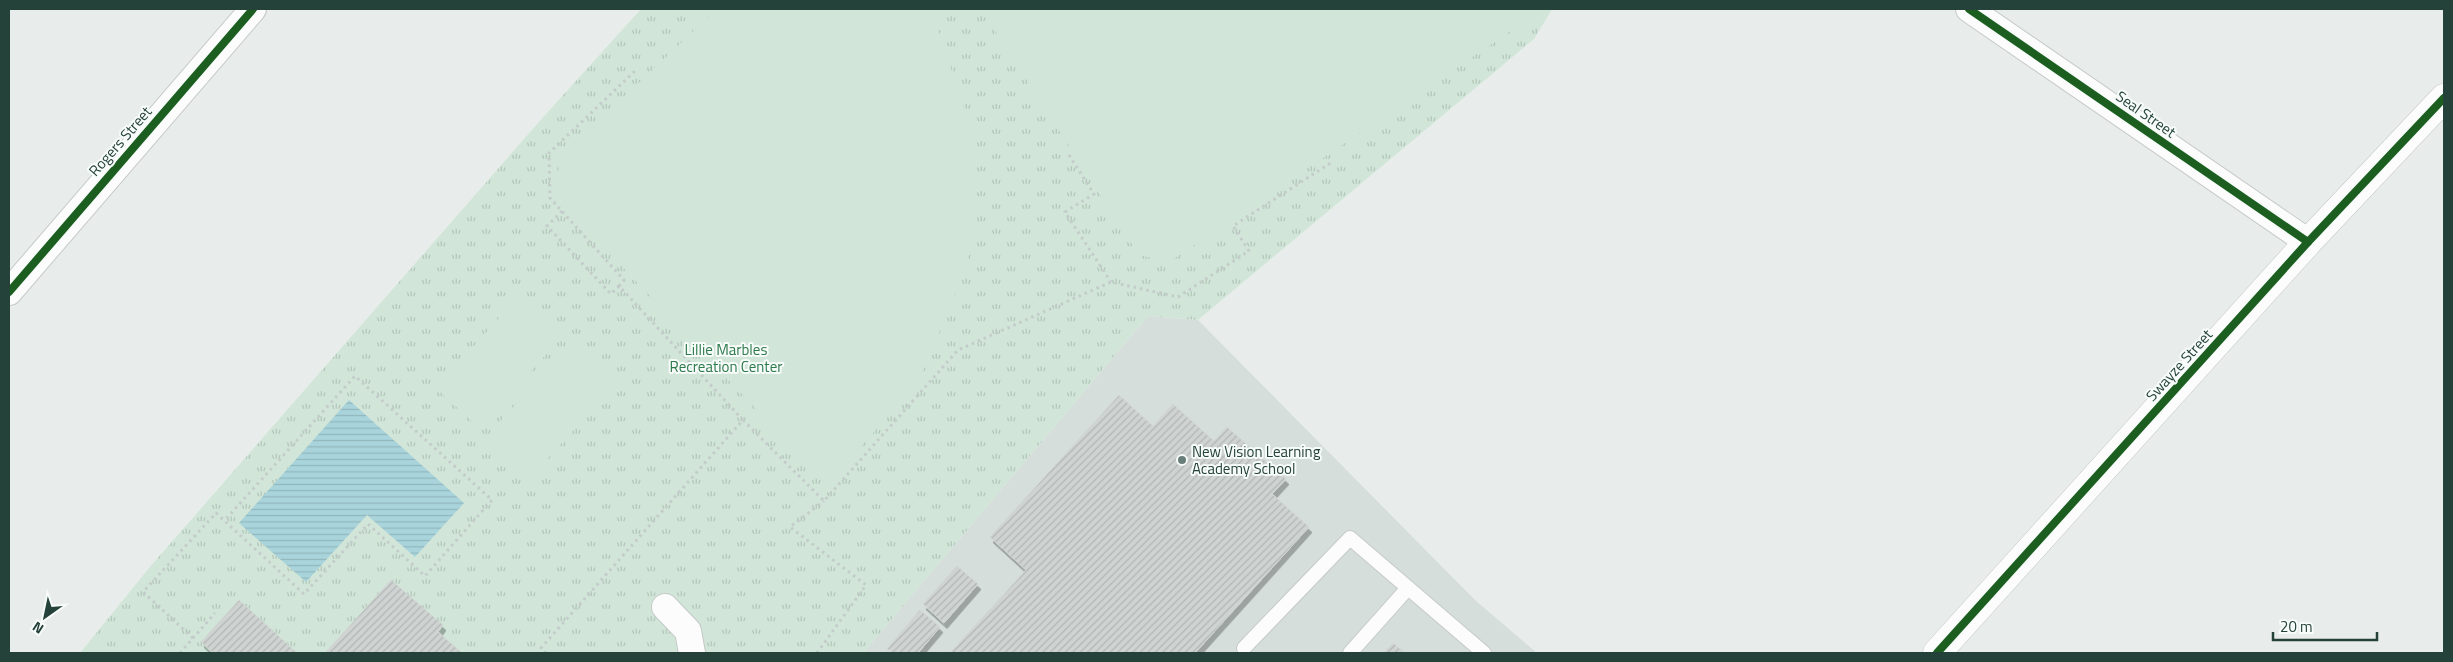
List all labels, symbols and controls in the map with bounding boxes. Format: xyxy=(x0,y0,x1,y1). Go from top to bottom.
street label: Seal Street xyxy=(2111,85,2181,144)
street label: Rogers Street xyxy=(83,100,158,181)
street label: Swayze Street xyxy=(2140,323,2218,406)
park label: Lillie Marbles Recreation Center xyxy=(670,338,782,378)
place label: New Vision Learning Academy School xyxy=(1192,440,1321,480)
marker: New Vision Learning Academy School xyxy=(1176,454,1188,466)
north arrow xyxy=(20,592,70,642)
scale bar xyxy=(2273,610,2377,642)
text: 20 m xyxy=(2280,615,2313,638)
text: N xyxy=(28,617,47,640)

